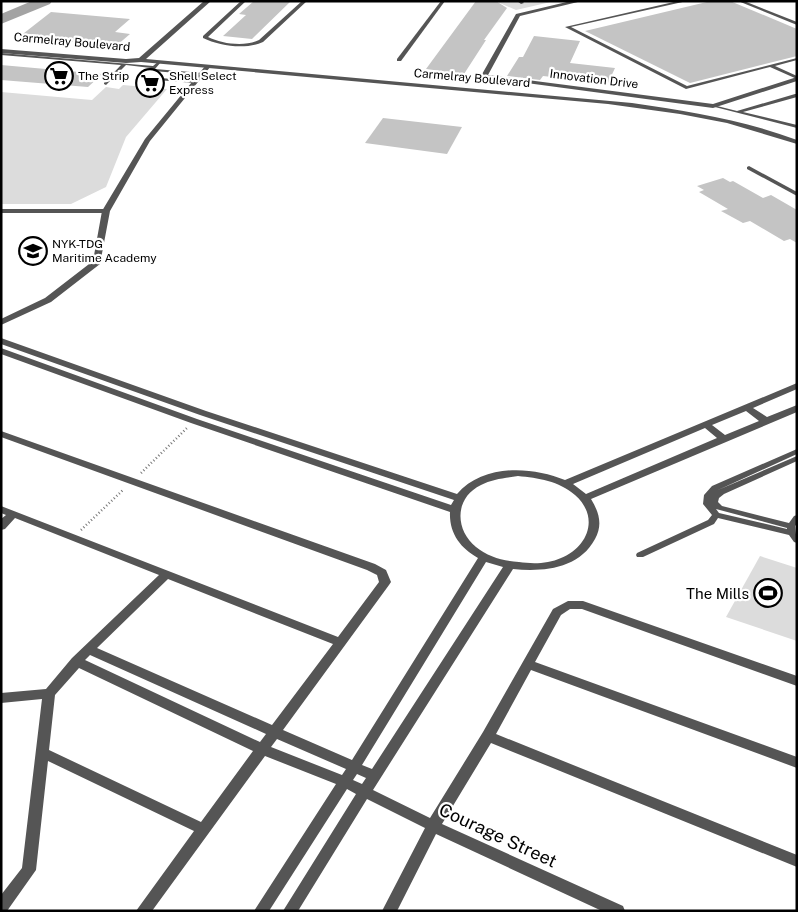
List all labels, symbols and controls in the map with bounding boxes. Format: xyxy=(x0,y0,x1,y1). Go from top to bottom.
street label: Carmelray Boulevard xyxy=(13,30,131,54)
supermarket icon: The Strip xyxy=(44,61,74,91)
street label: Carmelray Boulevard xyxy=(413,66,531,90)
street label: Innovation Drive xyxy=(549,67,639,91)
supermarket icon: Shell Select Express xyxy=(135,68,165,98)
place label: The Strip xyxy=(78,69,129,83)
place label: Shell Select Express xyxy=(169,69,237,97)
school or university icon: NYK-TDG Maritime Academy xyxy=(18,236,48,266)
place label: NYK-TDG Maritime Academy xyxy=(52,237,157,265)
sports icon: The Mills xyxy=(753,578,783,608)
place label: The Mills xyxy=(686,585,749,602)
street label: Courage Street xyxy=(436,799,560,871)

